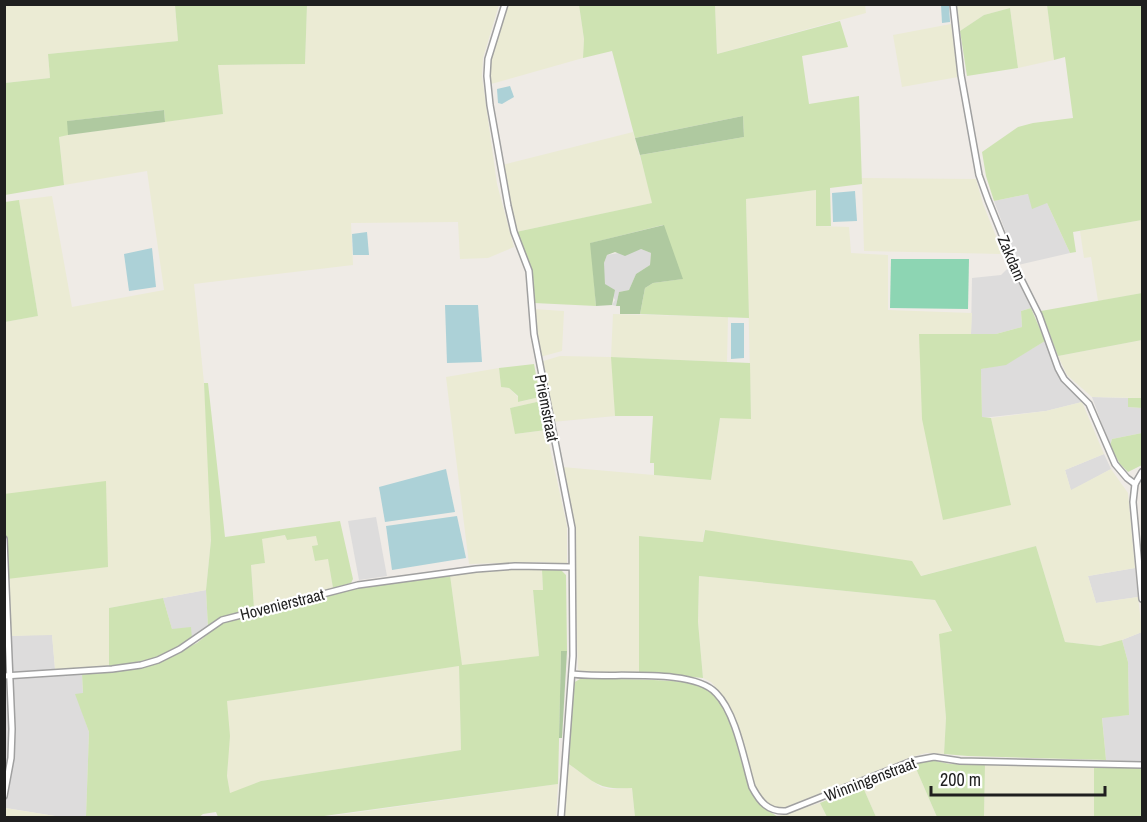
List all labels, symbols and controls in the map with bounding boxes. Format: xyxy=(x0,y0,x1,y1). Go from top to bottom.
street label: Zakdam xyxy=(993,232,1031,284)
street label: Priemstraat xyxy=(530,373,564,444)
street label: Hovenierstraat xyxy=(238,583,327,625)
street label: Winningenstraat xyxy=(821,751,919,807)
scale bar xyxy=(931,759,1105,797)
text: 200 m xyxy=(940,767,981,792)

